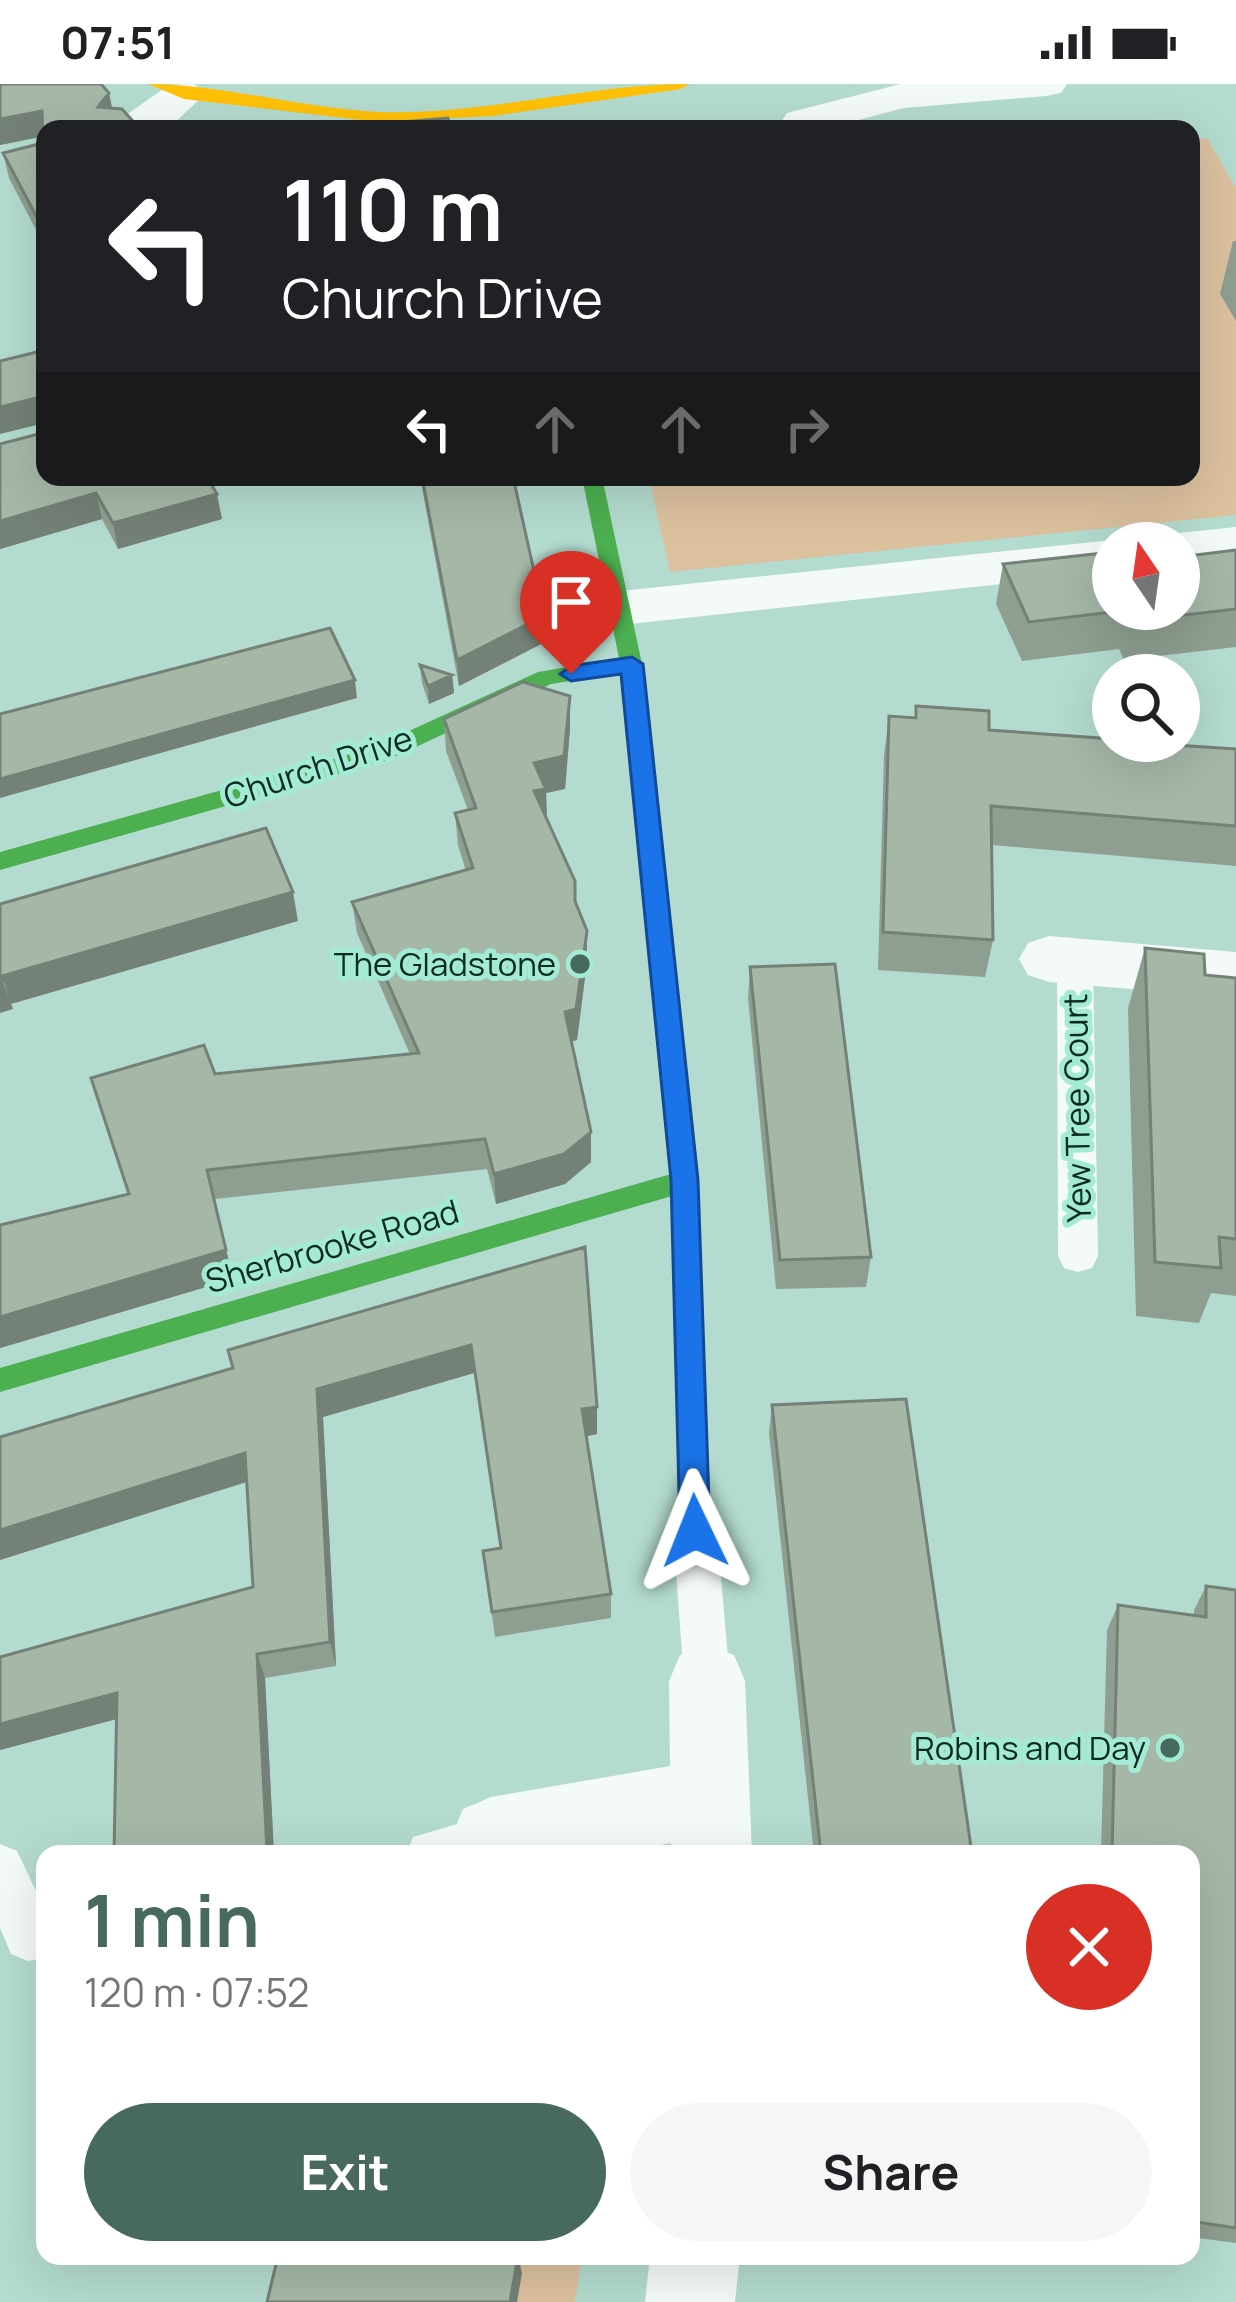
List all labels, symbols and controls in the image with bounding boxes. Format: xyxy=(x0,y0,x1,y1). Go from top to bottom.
text: 07:51 xyxy=(60,11,175,73)
text: 110 m xyxy=(282,151,503,266)
icon: left xyxy=(84,168,240,324)
text: Church Drive xyxy=(282,260,603,334)
icon: left xyxy=(396,396,462,462)
icon: ahead xyxy=(522,396,588,462)
icon: ahead xyxy=(648,396,714,462)
icon: right xyxy=(774,396,840,462)
north arrow xyxy=(1092,522,1200,630)
map controls xyxy=(1092,522,1200,762)
pin xyxy=(520,551,622,674)
icon: arrive xyxy=(538,569,604,635)
button: search xyxy=(1092,654,1200,762)
street label: Church Drive xyxy=(218,715,418,818)
place label: The Gladstone xyxy=(334,941,556,986)
marker: The Gladstone xyxy=(567,951,593,977)
street label: Yew Tree Court xyxy=(1052,993,1101,1223)
street label: Sherbrooke Road xyxy=(200,1188,464,1303)
position arrow xyxy=(632,1468,758,1594)
place label: Robins and Day xyxy=(914,1725,1146,1770)
marker: Robins and Day xyxy=(1157,1735,1183,1761)
text: 1 min xyxy=(84,1870,260,1969)
button: close xyxy=(1026,1884,1152,2010)
text: 120 m · 07:52 xyxy=(84,1965,309,2019)
button: Exit xyxy=(84,2103,606,2241)
button: Share xyxy=(630,2103,1152,2241)

